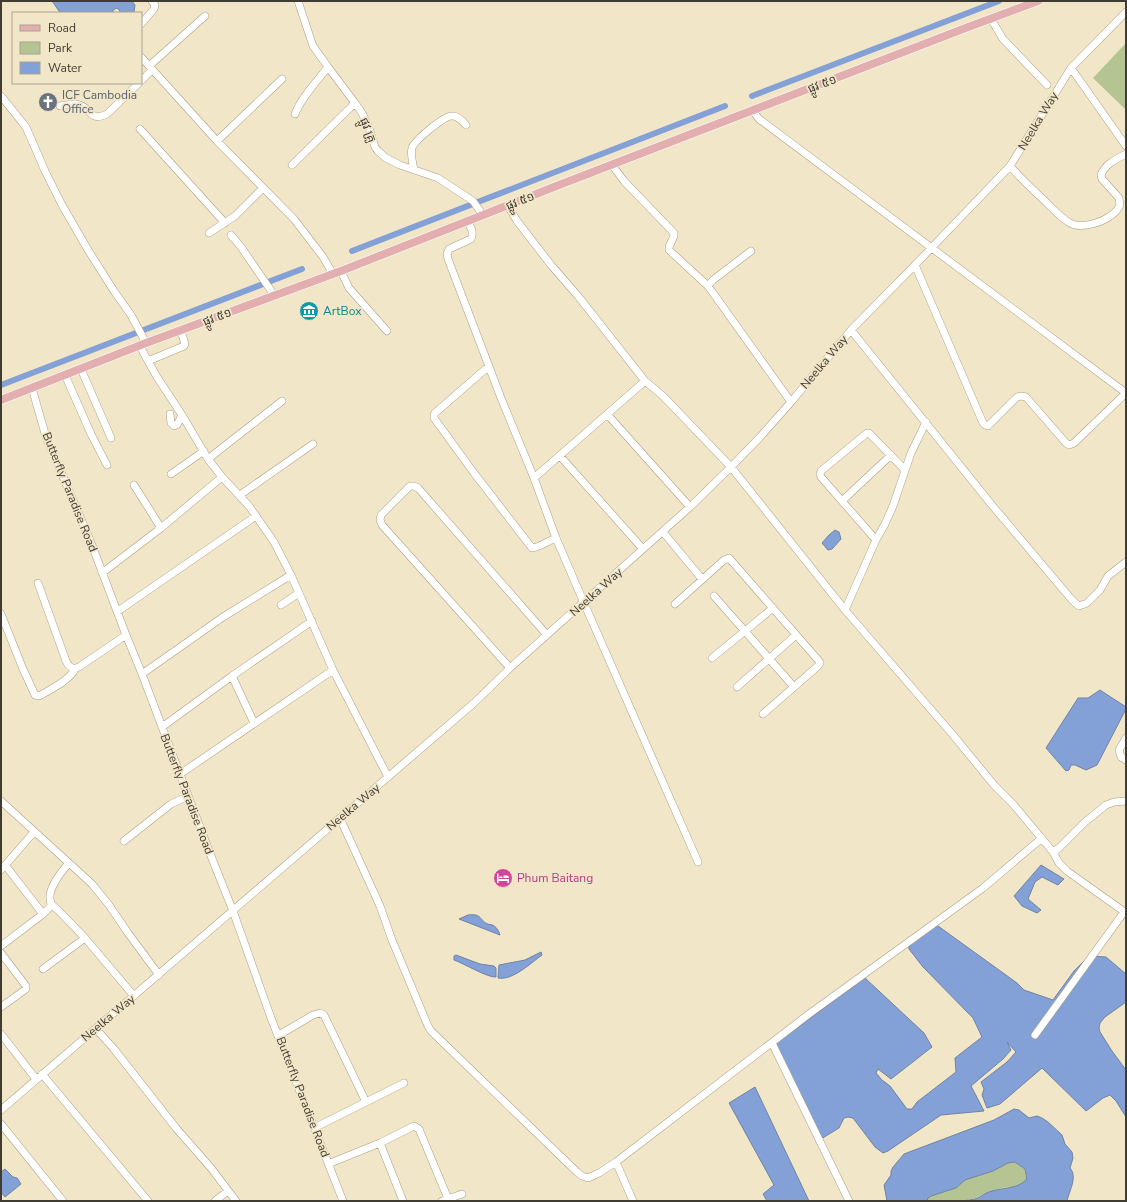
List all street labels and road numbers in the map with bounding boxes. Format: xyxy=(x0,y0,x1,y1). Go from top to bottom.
street label: ផ្លូវ ៥១ xyxy=(805,71,840,99)
street label: Neelka Way xyxy=(1014,88,1062,153)
street label: ផ្លូវ គ្រូ xyxy=(354,115,380,146)
street label: ផ្លូវ ៥១ xyxy=(503,188,538,216)
street label: ផ្លូវ ៥១ xyxy=(200,304,235,332)
street label: Neelka Way xyxy=(797,331,852,392)
street label: Butterfly Paradise Road xyxy=(39,430,101,554)
street label: Neelka Way xyxy=(566,564,626,620)
street label: Butterfly Paradise Road xyxy=(157,731,217,857)
street label: Neelka Way xyxy=(323,779,384,834)
street label: Neelka Way xyxy=(78,990,139,1045)
street label: Butterfly Paradise Road xyxy=(273,1034,333,1160)

